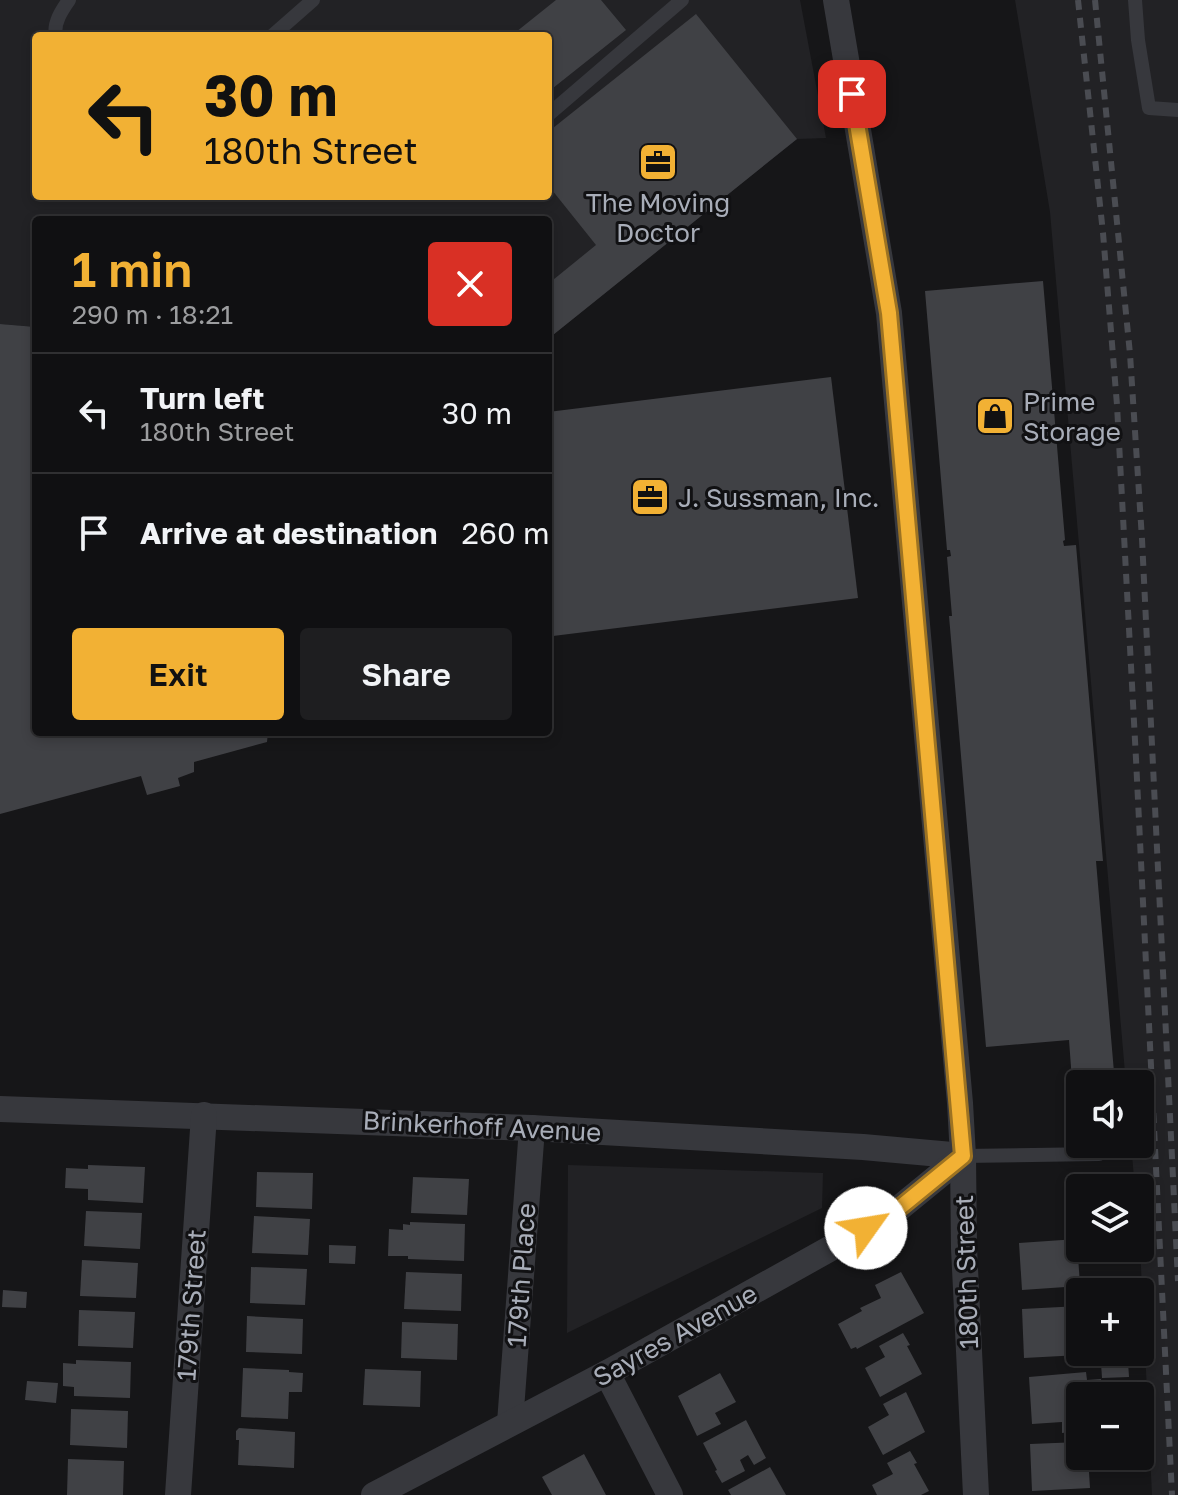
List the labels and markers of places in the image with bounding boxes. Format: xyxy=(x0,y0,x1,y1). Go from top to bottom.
pin xyxy=(818,60,886,128)
office icon: The Moving Doctor xyxy=(637,141,679,183)
place label: The Moving Doctor xyxy=(586,187,730,248)
place label: Prime Storage xyxy=(1023,386,1121,447)
shop icon: Prime Storage xyxy=(974,395,1016,437)
office icon: J. Sussman, Inc. xyxy=(629,476,671,518)
place label: J. Sussman, Inc. xyxy=(678,482,879,513)

